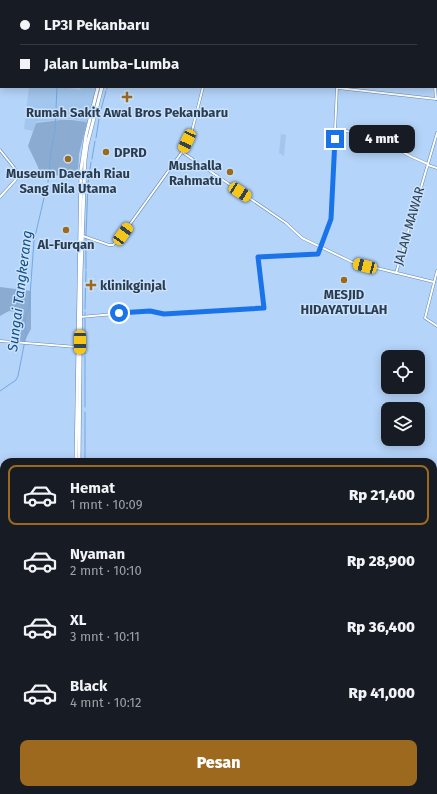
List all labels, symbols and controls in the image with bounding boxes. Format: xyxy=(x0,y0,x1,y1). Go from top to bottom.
text: LP3I Pekanbaru xyxy=(44,16,150,34)
text: Jalan Lumba-Lumba xyxy=(44,55,179,73)
marker: Rumah Sakit Awal Bros Pekanbaru xyxy=(121,91,133,103)
place label: Rumah Sakit Awal Bros Pekanbaru xyxy=(26,105,228,120)
callout: 4 mnt xyxy=(349,125,415,153)
car xyxy=(176,128,198,154)
route end xyxy=(326,130,344,148)
text: 4 mnt xyxy=(365,131,399,146)
place label: DPRD xyxy=(114,145,147,160)
marker: DPRD xyxy=(101,147,111,157)
marker: Museum Daerah Riau Sang Nila Utama xyxy=(63,154,73,164)
place label: Mushalla Rahmatu xyxy=(169,158,222,188)
place label: Museum Daerah Riau Sang Nila Utama xyxy=(6,166,130,196)
marker: Mushalla Rahmatu xyxy=(225,167,235,177)
car xyxy=(227,180,253,204)
street label: JALAN MAWAR xyxy=(391,185,427,267)
car xyxy=(111,221,135,247)
marker: Al-Furqan xyxy=(61,225,71,235)
water label: Sungai Tangkerang xyxy=(4,229,36,354)
place label: Al-Furqan xyxy=(36,237,95,252)
car xyxy=(352,257,378,275)
marker: MESJID HIDAYATULLAH xyxy=(339,275,349,285)
place label: klinikginjal xyxy=(100,278,166,293)
marker: klinikginjal xyxy=(85,279,97,291)
place label: MESJID HIDAYATULLAH xyxy=(301,287,387,317)
route start xyxy=(110,304,128,322)
car xyxy=(74,330,86,354)
map controls xyxy=(381,350,425,446)
button: locate xyxy=(381,350,425,394)
button: layers xyxy=(381,402,425,446)
icon: car xyxy=(22,477,58,513)
text: Hemat xyxy=(70,479,115,497)
text: Rp 21,400 xyxy=(349,486,415,504)
text: 1 mnt · 10:09 xyxy=(70,497,143,512)
icon: car xyxy=(22,543,58,579)
text: Nyaman xyxy=(70,545,125,563)
text: Rp 28,900 xyxy=(347,552,415,570)
text: 2 mnt · 10:10 xyxy=(70,563,142,578)
icon: car xyxy=(22,609,58,645)
text: XL xyxy=(70,611,86,629)
text: Rp 36,400 xyxy=(347,618,415,636)
text: 3 mnt · 10:11 xyxy=(70,629,140,644)
icon: car xyxy=(22,675,58,711)
text: Black xyxy=(70,677,107,695)
text: Rp 41,000 xyxy=(349,684,415,702)
text: 4 mnt · 10:12 xyxy=(70,695,141,710)
button: Pesan xyxy=(20,740,417,786)

